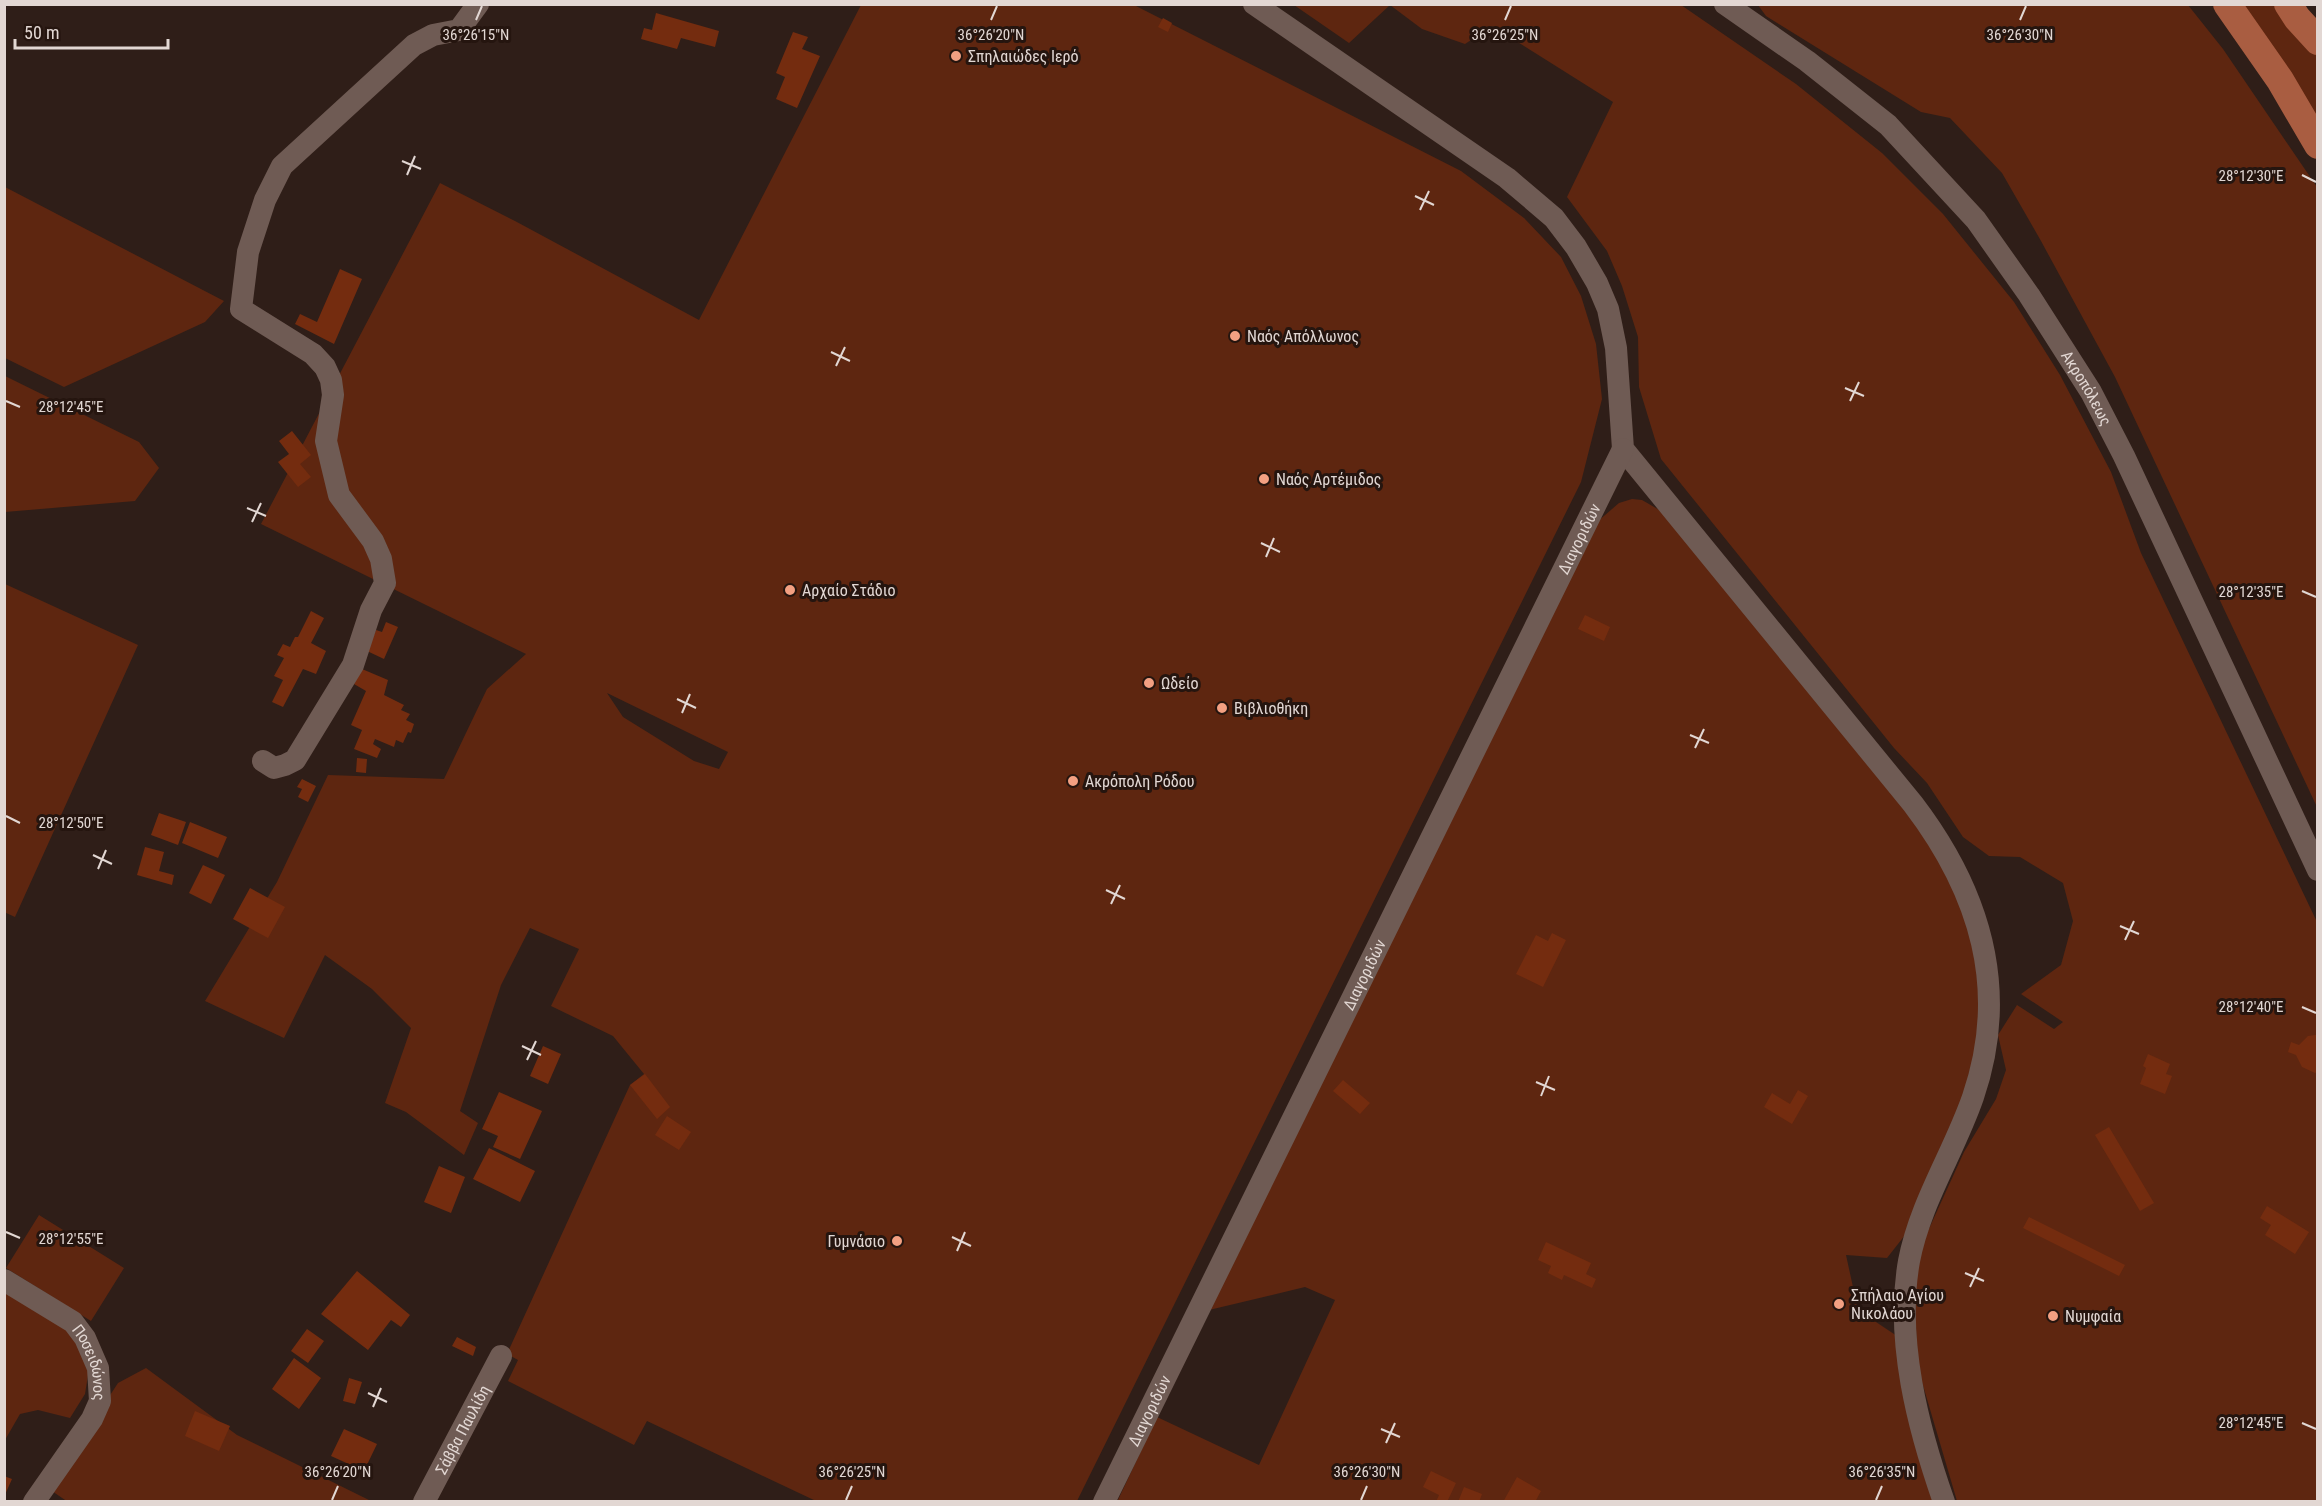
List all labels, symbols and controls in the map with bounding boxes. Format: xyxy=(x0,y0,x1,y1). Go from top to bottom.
scale bar xyxy=(15,12,168,50)
text: 50 m xyxy=(24,22,59,43)
text: 36°26'15"N xyxy=(443,26,509,44)
text: 36°26'20"N xyxy=(958,26,1024,44)
text: 36°26'25"N xyxy=(1472,26,1538,44)
text: 36°26'30"N xyxy=(1987,26,2053,44)
place label: Σπηλαιώδες Ιερό xyxy=(968,47,1079,66)
marker: Σπηλαιώδες Ιερό xyxy=(949,49,963,63)
text: 28°12'30"E xyxy=(2219,167,2283,185)
place label: Ναός Απόλλωνος xyxy=(1247,327,1359,346)
marker: Ναός Απόλλωνος xyxy=(1228,329,1242,343)
street label: Ακροπόλεως xyxy=(2057,347,2116,429)
text: 28°12'45"E xyxy=(39,398,103,416)
place label: Ναός Αρτέμιδος xyxy=(1276,470,1381,489)
marker: Ναός Αρτέμιδος xyxy=(1257,472,1271,486)
street label: Διαγοριδών xyxy=(1554,500,1605,577)
place label: Αρχαίο Στάδιο xyxy=(802,581,895,600)
marker: Αρχαίο Στάδιο xyxy=(783,583,797,597)
text: 28°12'35"E xyxy=(2219,583,2283,601)
place label: Ωδείο xyxy=(1161,674,1199,693)
marker: Ωδείο xyxy=(1142,676,1156,690)
place label: Βιβλιοθήκη xyxy=(1234,699,1308,718)
marker: Βιβλιοθήκη xyxy=(1215,701,1229,715)
place label: Ακρόπολη Ρόδου xyxy=(1085,772,1194,791)
marker: Ακρόπολη Ρόδου xyxy=(1066,774,1080,788)
text: 28°12'50"E xyxy=(39,814,103,832)
street label: Διαγοριδών xyxy=(1339,936,1390,1013)
text: 28°12'40"E xyxy=(2219,998,2283,1016)
text: 28°12'55"E xyxy=(39,1230,103,1248)
place label: Γυμνάσιο xyxy=(827,1232,885,1251)
marker: Γυμνάσιο xyxy=(890,1234,904,1248)
place label: Σπήλαιο Αγίου Νικολάου xyxy=(1851,1286,1944,1323)
marker: Σπήλαιο Αγίου Νικολάου xyxy=(1832,1297,1846,1311)
place label: Νυμφαία xyxy=(2065,1307,2121,1326)
marker: Νυμφαία xyxy=(2046,1309,2060,1323)
street label: Ποσειδώνος xyxy=(68,1321,109,1401)
street label: Διαγοριδών xyxy=(1124,1372,1175,1449)
street label: Σάββα Παυλίδη xyxy=(431,1382,494,1478)
text: 28°12'45"E xyxy=(2219,1414,2283,1432)
text: 36°26'20"N xyxy=(305,1463,371,1481)
text: 36°26'25"N xyxy=(819,1463,885,1481)
text: 36°26'30"N xyxy=(1334,1463,1400,1481)
text: 36°26'35"N xyxy=(1849,1463,1915,1481)

